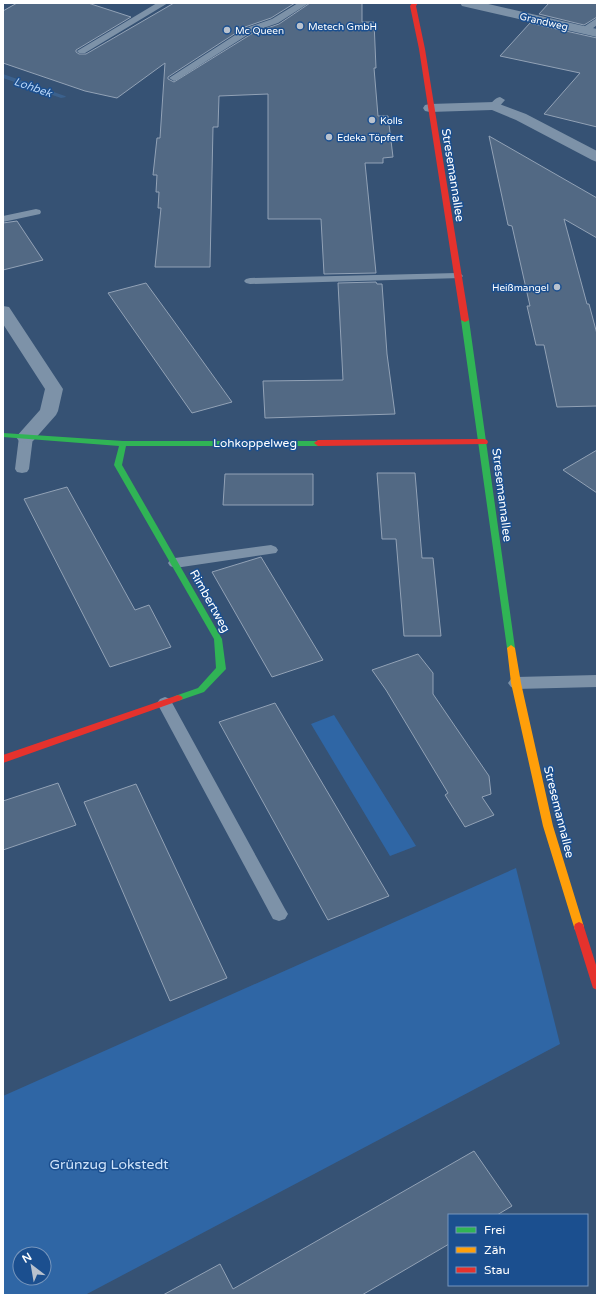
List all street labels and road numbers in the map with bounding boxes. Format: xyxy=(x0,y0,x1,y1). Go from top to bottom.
street label: Grandweg xyxy=(518,11,569,33)
street label: Stresemannallee xyxy=(439,127,467,223)
street label: Lohkoppelweg xyxy=(213,436,297,450)
street label: Stresemannallee xyxy=(489,447,515,543)
street label: Rimbertweg xyxy=(187,567,233,635)
street label: Stresemannallee xyxy=(541,765,577,860)

